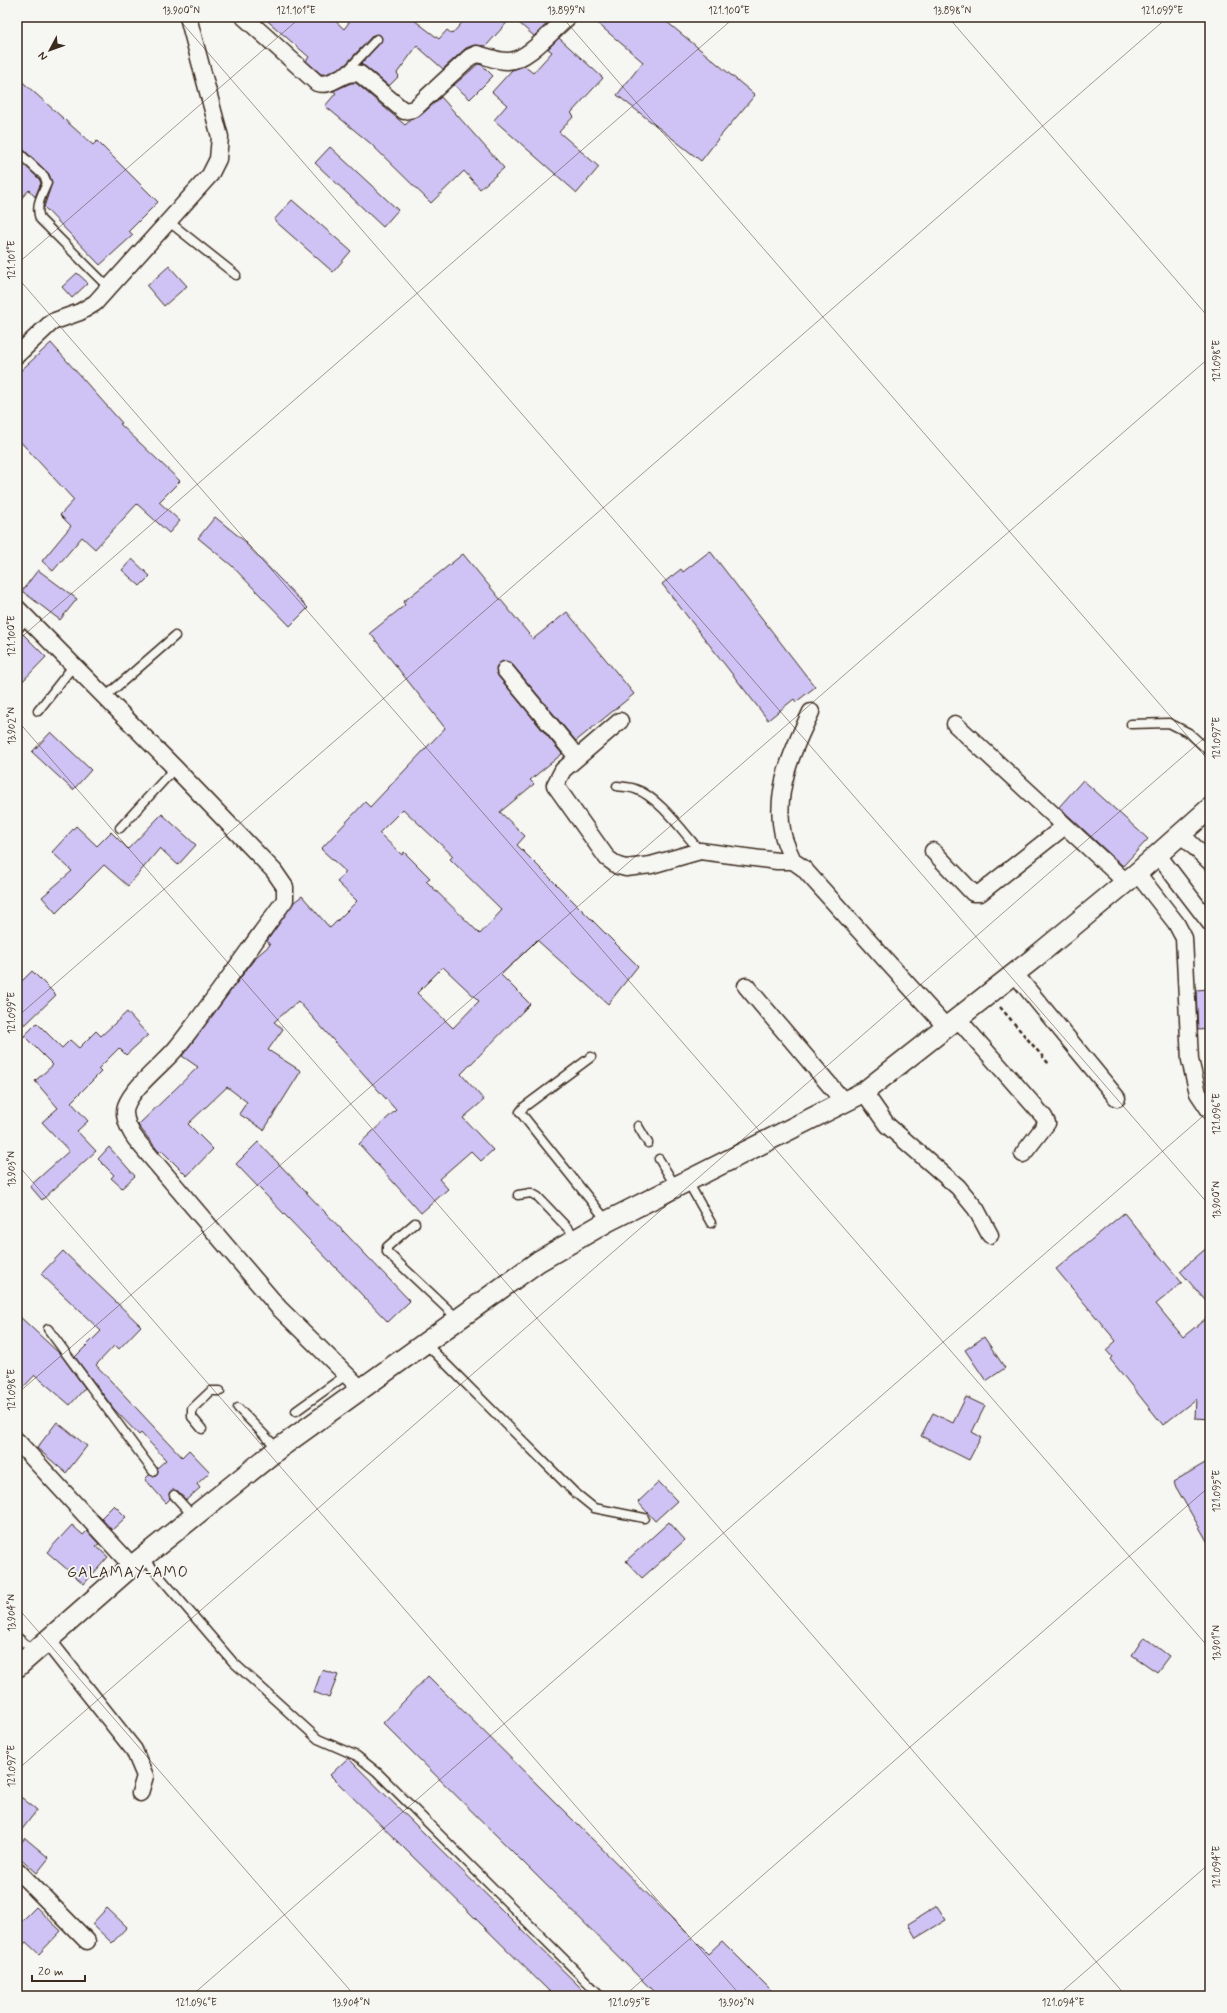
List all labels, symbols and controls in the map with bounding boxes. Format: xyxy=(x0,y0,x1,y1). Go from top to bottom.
text: 13.900°N xyxy=(162,4,200,18)
text: 121.101°E xyxy=(276,4,316,18)
text: 13.899°N xyxy=(547,4,585,18)
text: 121.100°E xyxy=(708,4,750,18)
text: 13.898°N xyxy=(933,4,971,18)
text: 121.099°E xyxy=(1141,4,1183,18)
north arrow xyxy=(30,30,70,70)
text: N xyxy=(36,49,51,63)
text: 121.101°E xyxy=(5,240,19,280)
text: 121.098°E xyxy=(1210,340,1224,382)
text: 121.100°E xyxy=(5,615,19,657)
text: 13.902°N xyxy=(5,707,19,745)
text: 121.097°E xyxy=(1210,717,1224,759)
text: 121.099°E xyxy=(5,992,19,1034)
text: 121.096°E xyxy=(1210,1093,1224,1135)
text: 13.903°N xyxy=(5,1151,19,1187)
text: 13.900°N xyxy=(1210,1181,1224,1219)
text: 121.098°E xyxy=(5,1369,19,1411)
text: 121.095°E xyxy=(1210,1470,1224,1512)
district label: GALAMAY-AMO xyxy=(67,1563,189,1583)
text: 13.904°N xyxy=(5,1594,19,1632)
text: 13.901°N xyxy=(1210,1625,1224,1661)
text: 121.097°E xyxy=(5,1745,19,1787)
text: 121.094°E xyxy=(1210,1846,1224,1888)
scale bar xyxy=(32,1957,85,1983)
text: 20 m xyxy=(38,1964,64,1980)
text: 121.096°E xyxy=(175,1996,217,2010)
text: 13.904°N xyxy=(332,1996,370,2010)
text: 121.095°E xyxy=(608,1996,650,2010)
text: 13.903°N xyxy=(718,1996,754,2010)
text: 121.094°E xyxy=(1042,1996,1084,2010)

